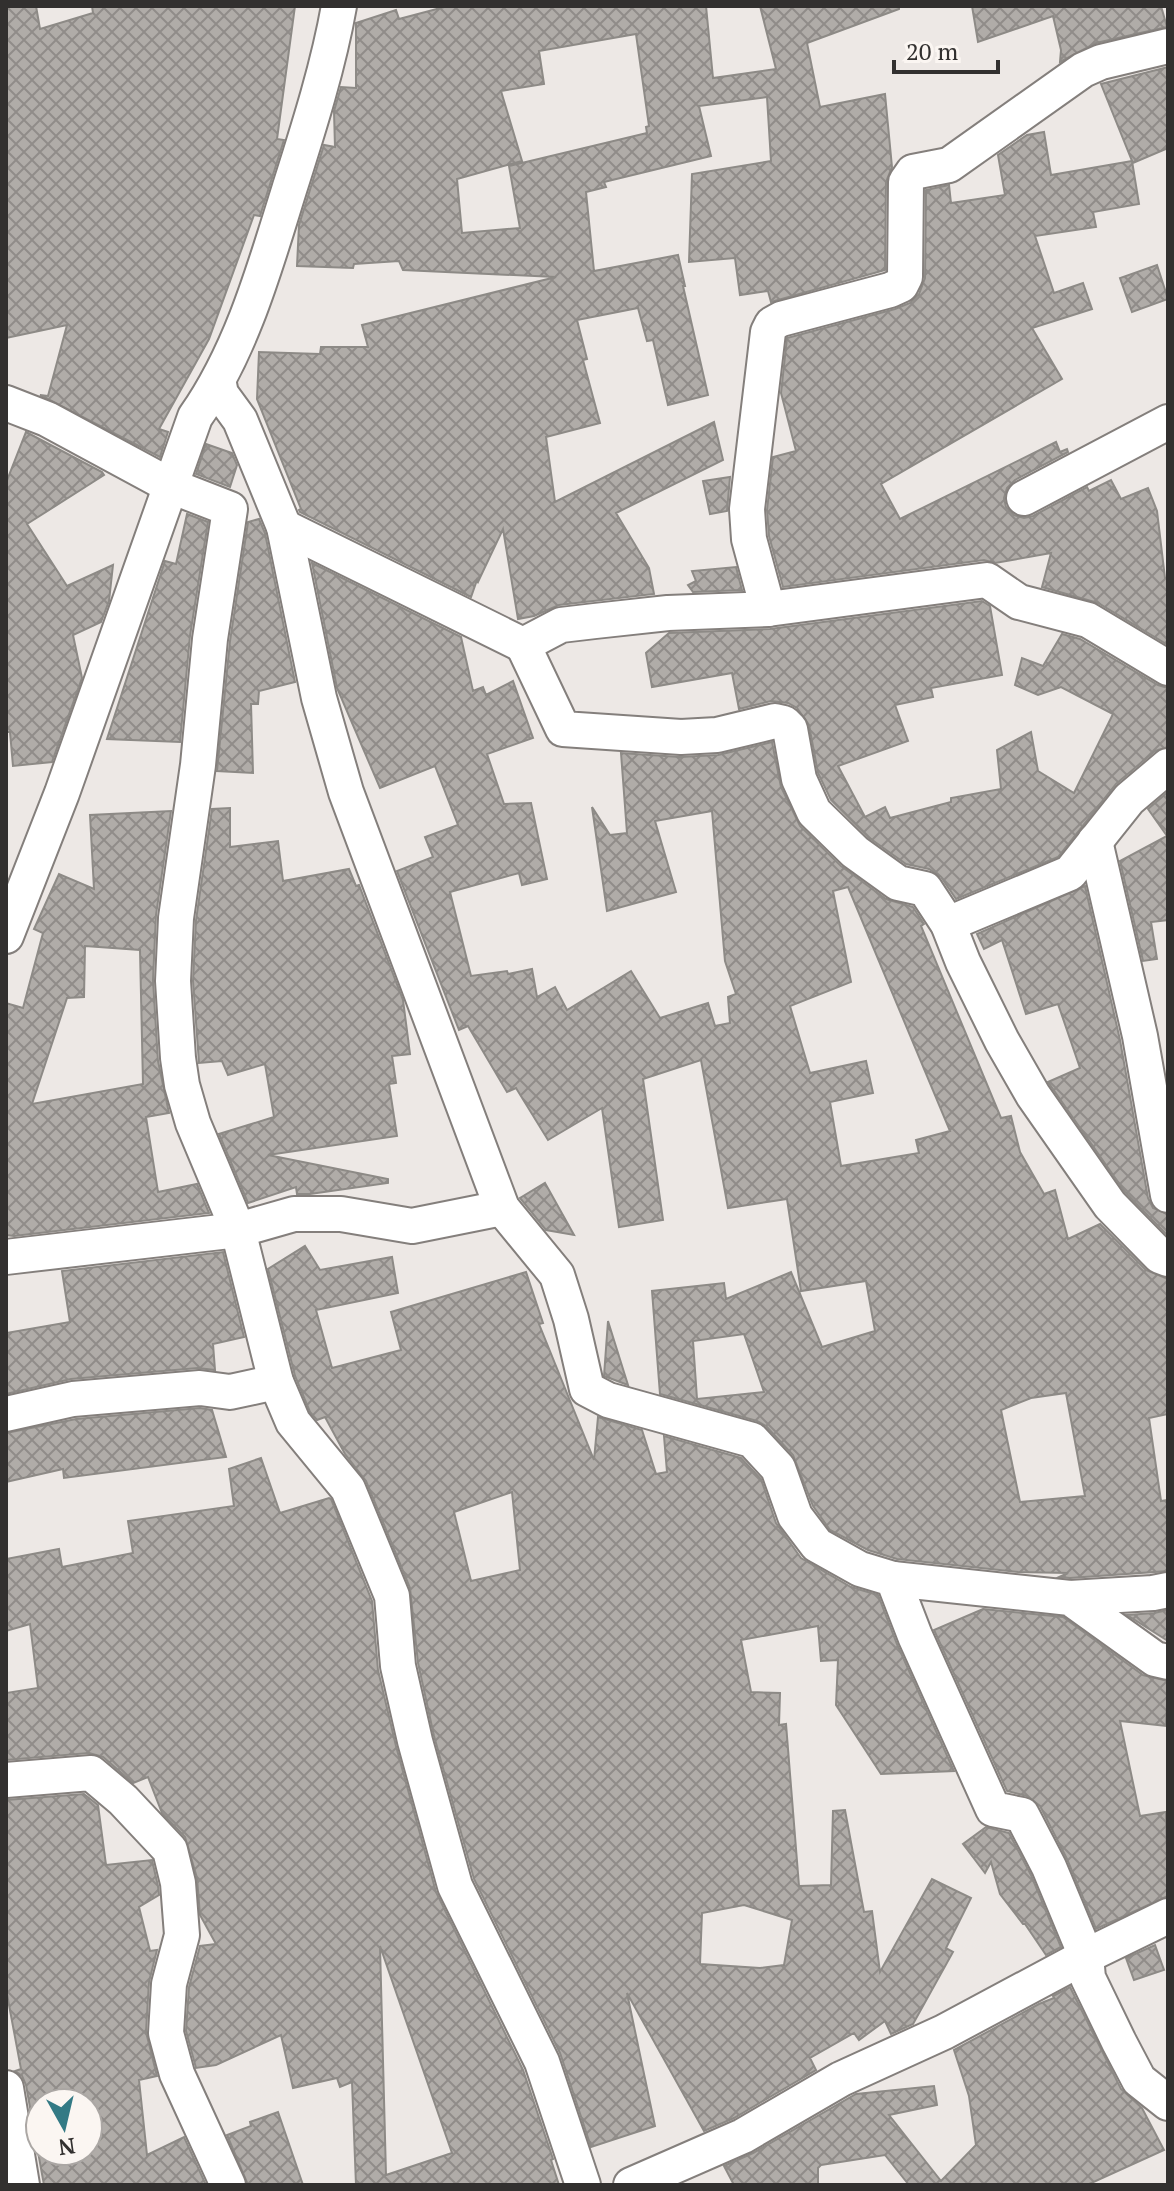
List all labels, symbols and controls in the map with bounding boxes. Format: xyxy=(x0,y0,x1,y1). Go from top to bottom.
scale bar xyxy=(894,24,998,74)
text: 20 m xyxy=(906,35,958,67)
north arrow xyxy=(24,2087,104,2167)
text: N xyxy=(56,2132,77,2163)

